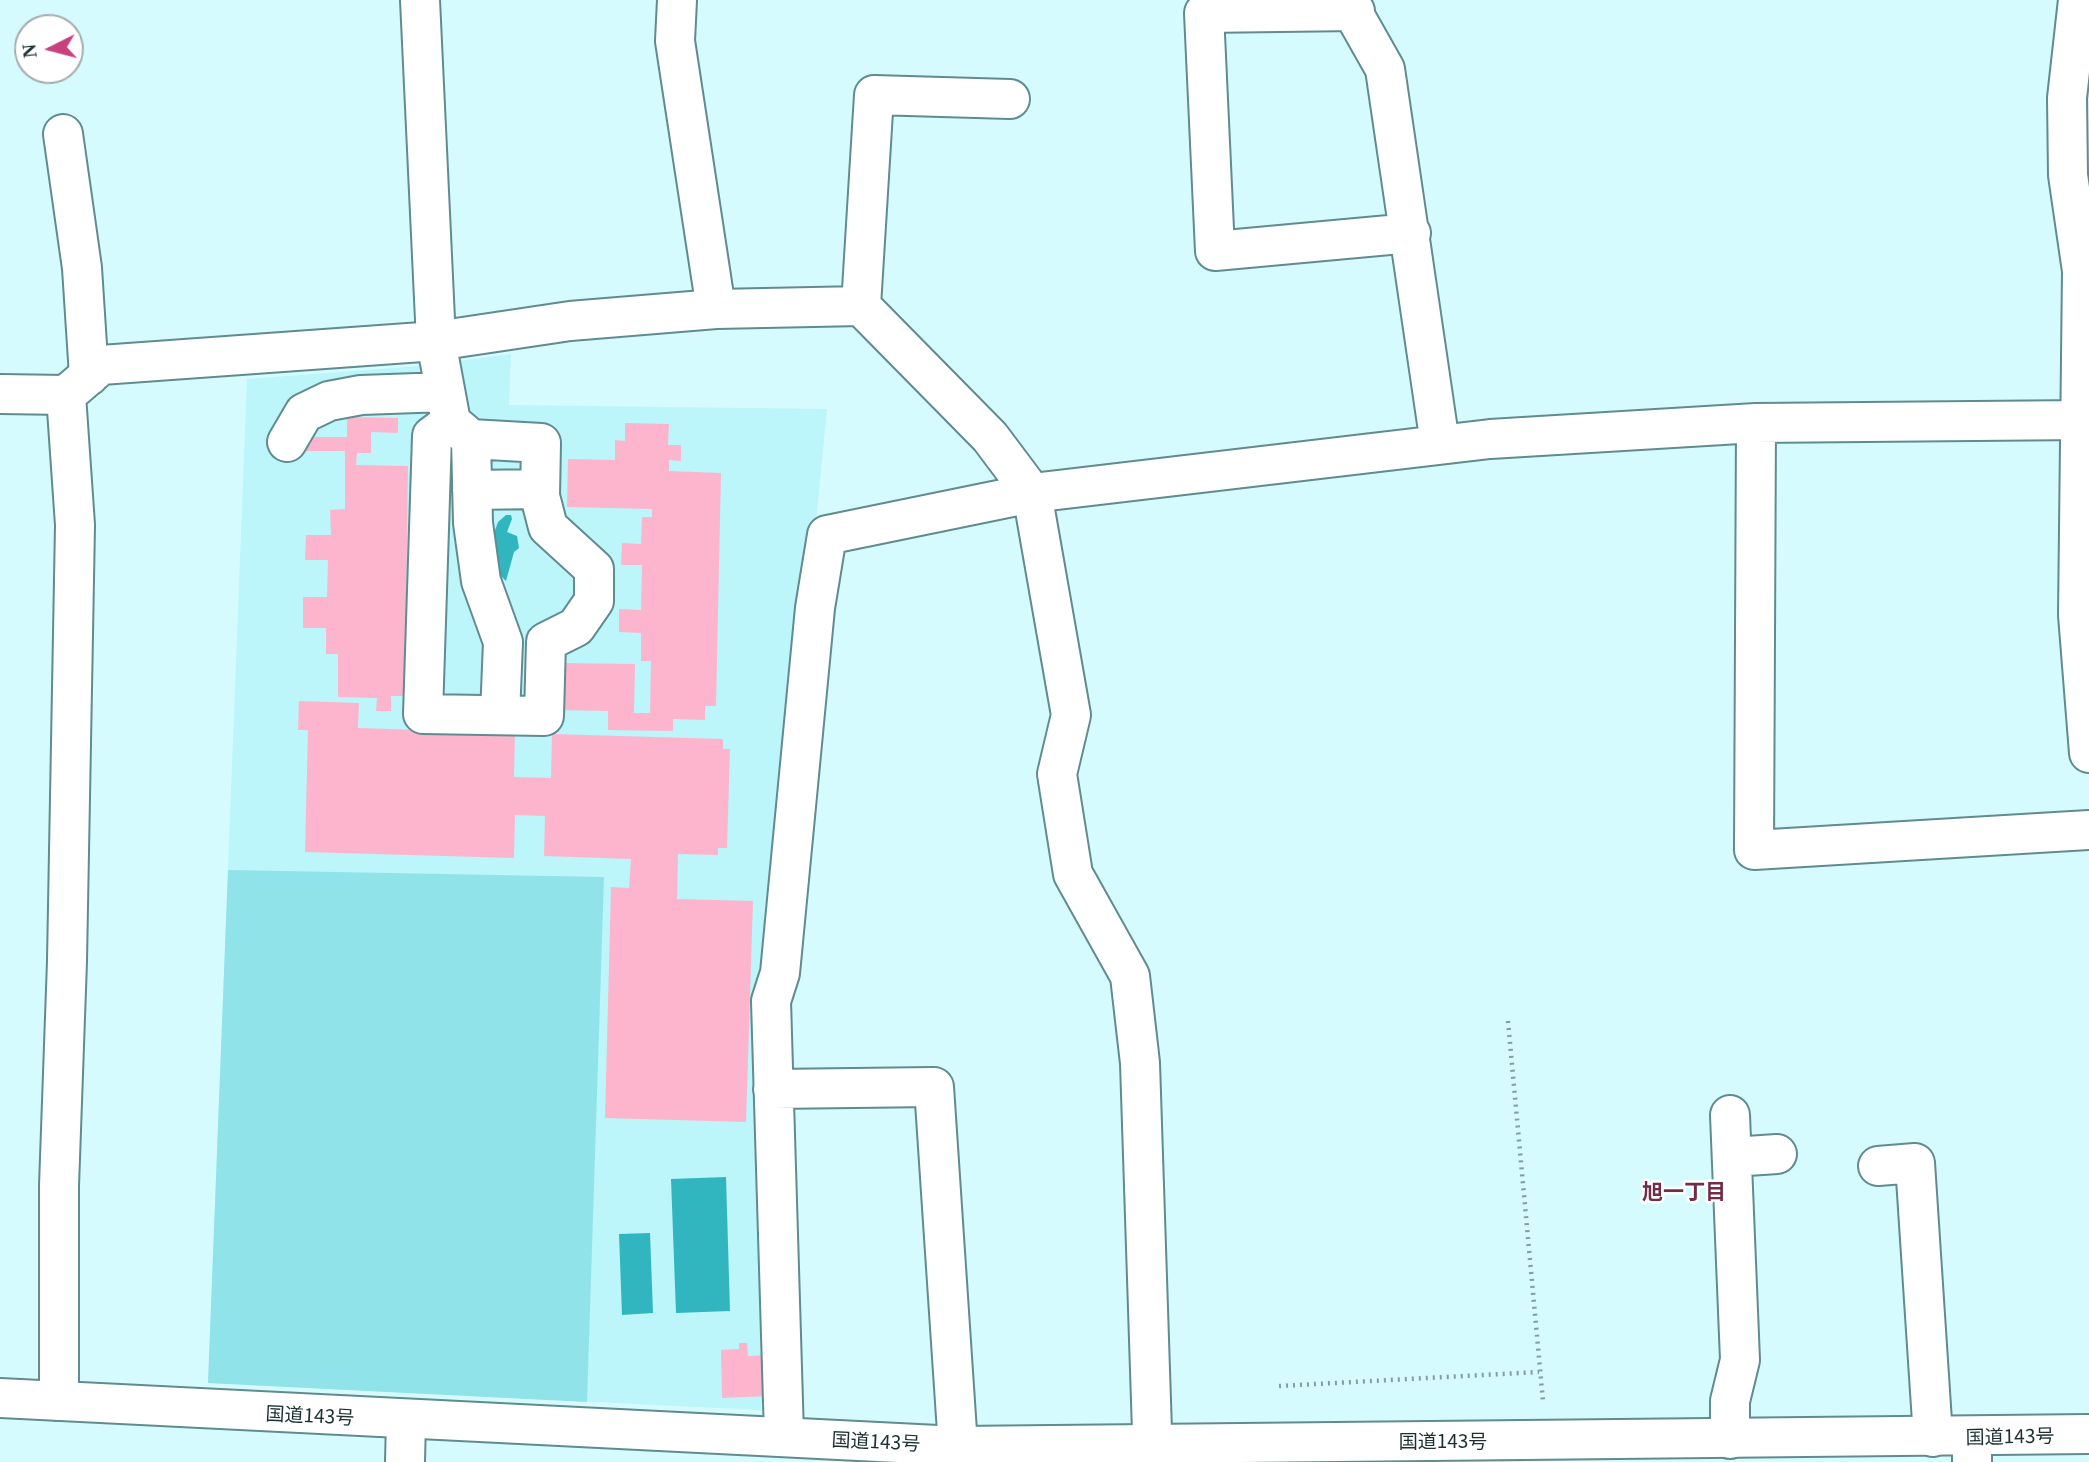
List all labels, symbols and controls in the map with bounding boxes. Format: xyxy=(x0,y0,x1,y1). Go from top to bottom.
north arrow xyxy=(14,14,84,84)
text: N xyxy=(18,43,41,59)
district label: 旭一丁目 xyxy=(1642,1178,1726,1204)
street label: 国道143号 xyxy=(265,1401,355,1429)
street label: 国道143号 xyxy=(1965,1424,2055,1448)
street label: 国道143号 xyxy=(831,1427,921,1455)
street label: 国道143号 xyxy=(1399,1430,1487,1452)

